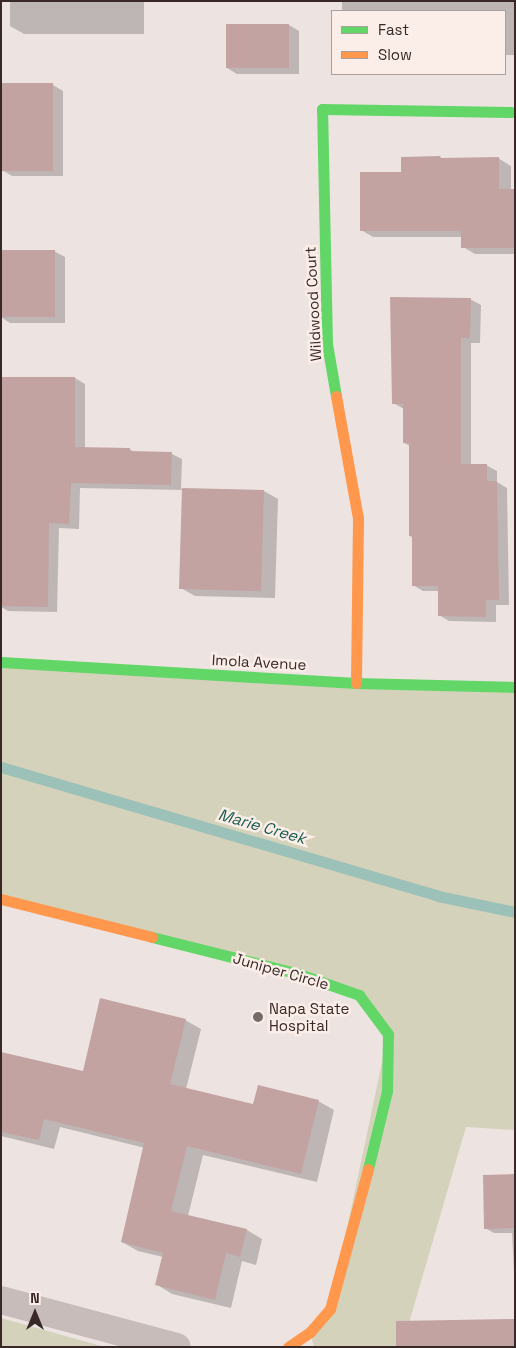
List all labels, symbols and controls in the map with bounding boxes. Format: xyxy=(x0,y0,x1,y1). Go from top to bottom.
legend xyxy=(331,10,506,75)
text: Fast xyxy=(378,20,409,39)
text: Slow xyxy=(378,45,412,64)
street label: Wildwood Court xyxy=(301,246,325,362)
street label: Imola Avenue xyxy=(211,651,307,673)
water label: Marie Creek xyxy=(216,805,308,849)
street label: Juniper Circle xyxy=(231,949,331,993)
place label: Napa State Hospital xyxy=(269,999,349,1034)
marker: Napa State Hospital xyxy=(251,1010,265,1024)
north arrow xyxy=(10,1288,60,1338)
text: N xyxy=(30,1289,40,1307)

